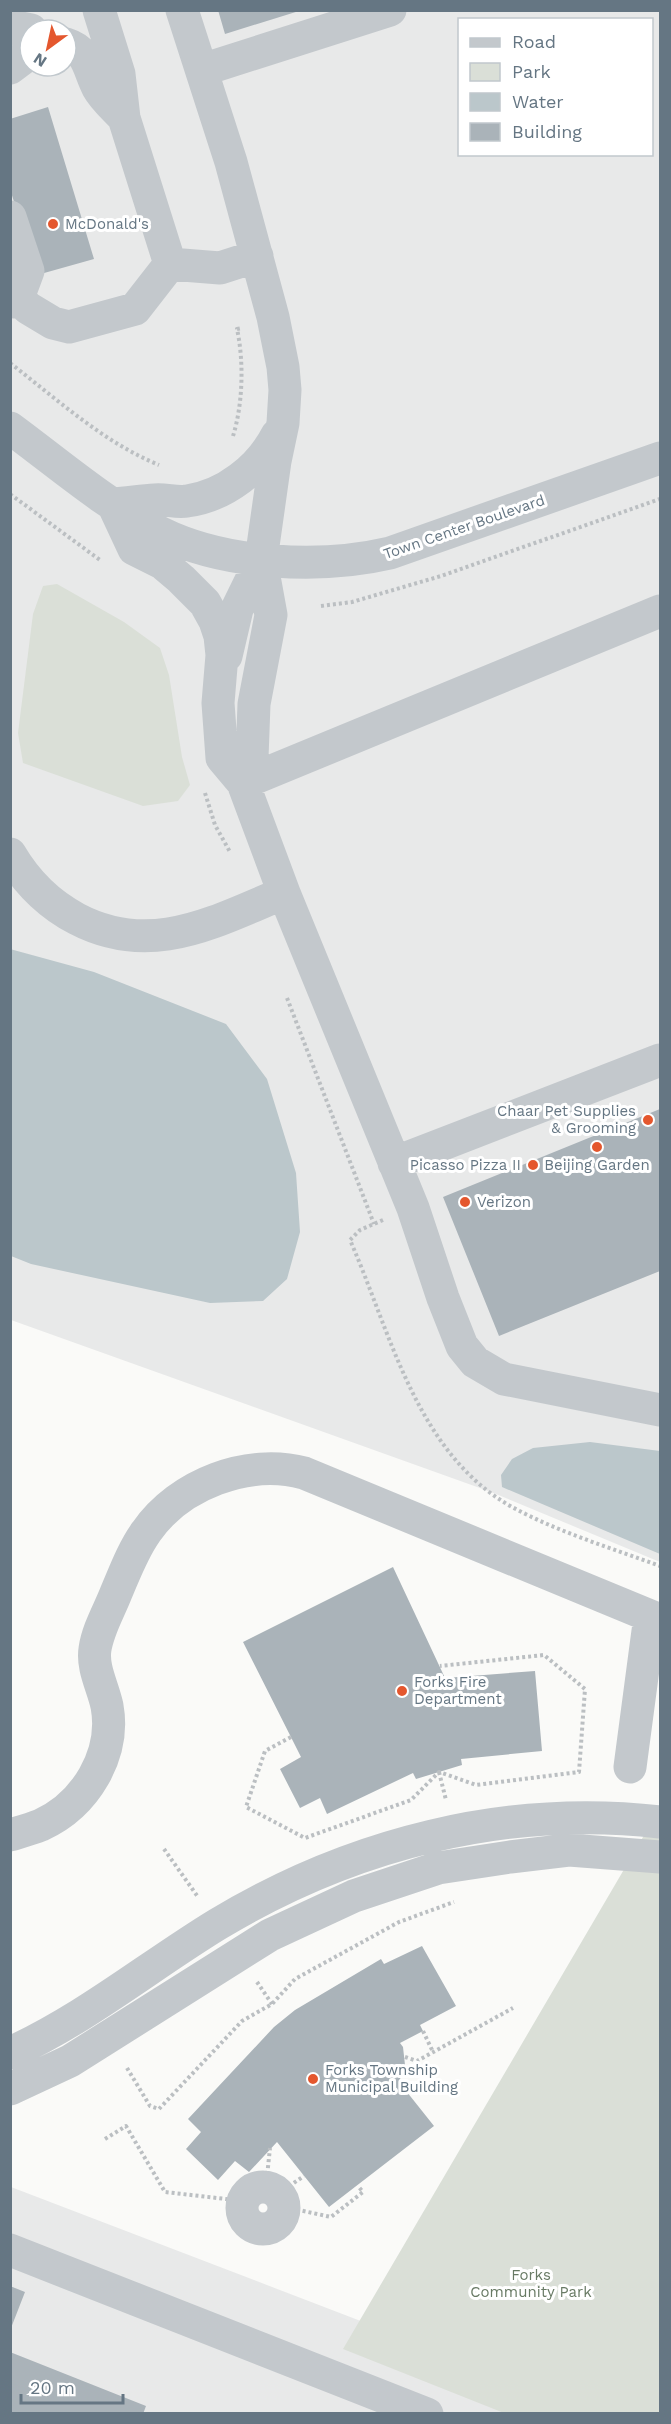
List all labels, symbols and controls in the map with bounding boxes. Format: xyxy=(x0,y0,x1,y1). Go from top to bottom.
north arrow xyxy=(18,18,78,78)
legend xyxy=(458,18,653,156)
text: Road xyxy=(512,31,556,52)
text: N xyxy=(30,49,50,71)
text: Park xyxy=(512,61,551,82)
text: Water xyxy=(512,91,564,112)
text: Building xyxy=(512,121,582,142)
place label: McDonald's xyxy=(65,215,149,233)
marker: McDonald's xyxy=(46,217,60,231)
street label: Town Center Boulevard xyxy=(381,491,547,563)
place label: Chaar Pet Supplies & Grooming xyxy=(497,1102,636,1137)
marker: Chaar Pet Supplies & Grooming xyxy=(641,1113,655,1127)
marker: Beijing Garden xyxy=(590,1140,604,1154)
place label: Picasso Pizza II xyxy=(410,1156,521,1174)
place label: Beijing Garden xyxy=(544,1156,650,1174)
marker: Picasso Pizza II xyxy=(526,1158,540,1172)
place label: Verizon xyxy=(477,1193,531,1211)
marker: Verizon xyxy=(458,1195,472,1209)
place label: Forks Fire Department xyxy=(414,1673,502,1708)
marker: Forks Fire Department xyxy=(395,1684,409,1698)
place label: Forks Township Municipal Building xyxy=(325,2061,458,2096)
marker: Forks Township Municipal Building xyxy=(306,2072,320,2086)
park label: Forks Community Park xyxy=(470,2266,592,2301)
scale bar xyxy=(21,2367,123,2405)
text: 20 m xyxy=(30,2377,75,2398)

